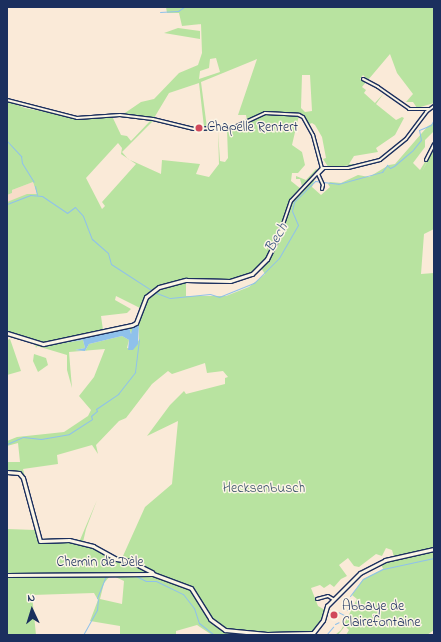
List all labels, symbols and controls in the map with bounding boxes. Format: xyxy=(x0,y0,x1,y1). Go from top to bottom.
place label: Chapelle Rentert xyxy=(207,120,298,136)
marker: Chapelle Rentert xyxy=(194,123,204,133)
water label: Bech xyxy=(262,220,292,256)
park label: Hecksenbusch xyxy=(223,481,305,497)
street label: Chemin de Dèle xyxy=(56,555,144,571)
north arrow xyxy=(12,590,52,630)
text: N xyxy=(27,590,35,606)
place label: Abbaye de Clairefontaine xyxy=(342,599,421,632)
marker: Abbaye de Clairefontaine xyxy=(329,610,339,620)

